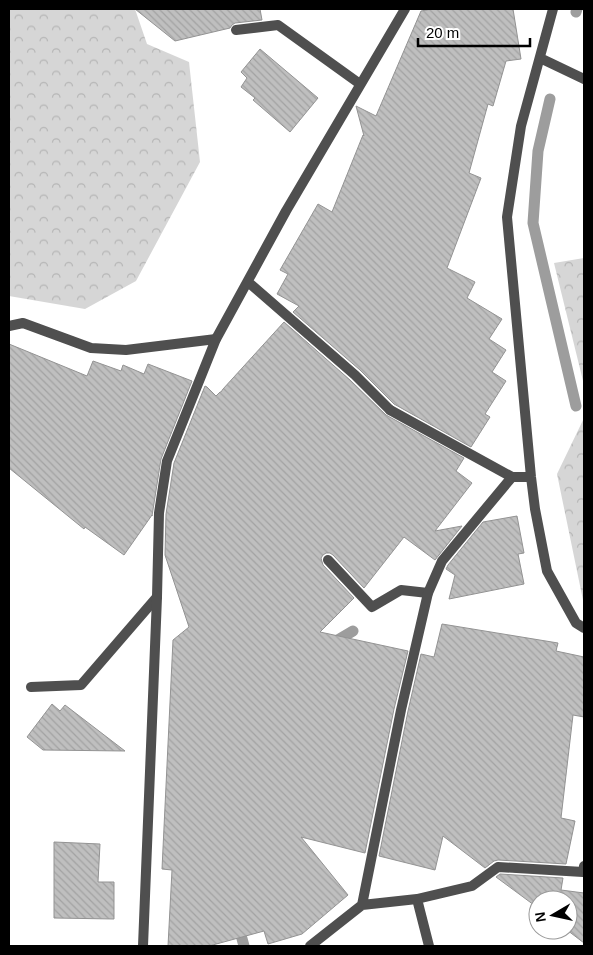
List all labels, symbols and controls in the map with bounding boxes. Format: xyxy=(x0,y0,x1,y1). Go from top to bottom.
scale bar xyxy=(418,15,530,47)
text: 20 m xyxy=(426,24,459,41)
north arrow xyxy=(528,890,578,940)
text: N xyxy=(531,911,549,923)

